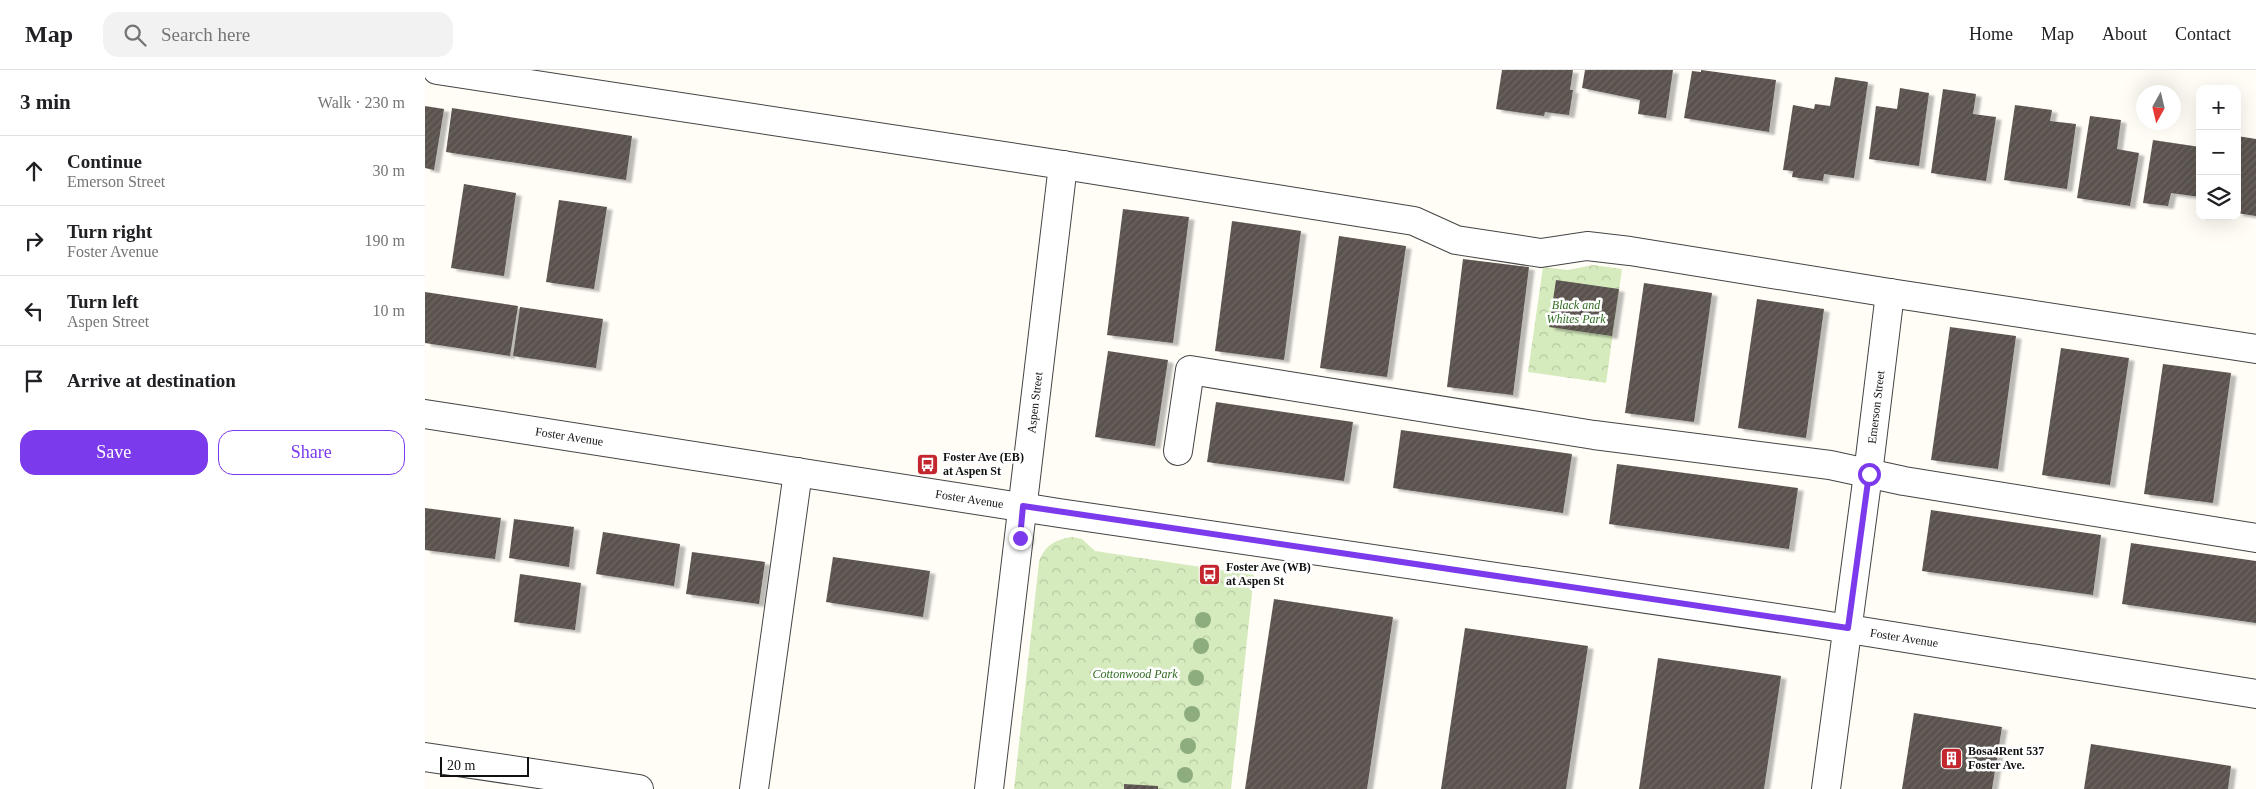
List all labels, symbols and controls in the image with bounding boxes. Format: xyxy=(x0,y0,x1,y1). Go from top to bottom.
search box xyxy=(103,12,453,57)
text: Map xyxy=(25,21,73,47)
icon: search xyxy=(121,21,149,49)
text: Search here xyxy=(161,24,250,45)
text: Home xyxy=(1969,24,2013,44)
text: Map xyxy=(2041,24,2074,44)
text: About xyxy=(2102,24,2147,44)
text: Contact xyxy=(2175,24,2231,44)
north arrow xyxy=(2136,85,2181,130)
map controls xyxy=(2196,85,2241,220)
button: + xyxy=(2196,85,2241,130)
text: 3 min xyxy=(20,90,71,114)
text: Walk · 230 m xyxy=(318,94,405,111)
button: − xyxy=(2196,130,2241,175)
text: Continue xyxy=(67,151,142,172)
icon: ahead xyxy=(20,157,48,185)
text: 30 m xyxy=(373,162,405,179)
text: Emerson Street xyxy=(67,173,165,190)
button: layers xyxy=(2196,175,2241,220)
text: Turn right xyxy=(67,221,152,242)
icon: right xyxy=(20,227,48,255)
text: 190 m xyxy=(365,232,405,249)
text: Foster Avenue xyxy=(67,243,159,260)
text: Turn left xyxy=(67,291,139,312)
icon: left xyxy=(20,297,48,325)
park label: Black and Whites Park xyxy=(1547,298,1606,326)
text: 10 m xyxy=(373,302,405,319)
text: Aspen Street xyxy=(67,313,149,330)
icon: arrive xyxy=(20,367,48,395)
street label: Emerson Street xyxy=(1865,369,1888,445)
text: Arrive at destination xyxy=(67,370,236,391)
street label: Aspen Street xyxy=(1024,371,1045,434)
street label: Foster Avenue xyxy=(534,424,604,449)
button: Save xyxy=(20,430,208,475)
button: Share xyxy=(218,430,405,475)
place label: Foster Ave (EB) at Aspen St xyxy=(943,450,1024,478)
bus stop icon: Foster Ave (EB) at Aspen St xyxy=(915,452,939,476)
route start xyxy=(1858,463,1881,486)
street label: Foster Avenue xyxy=(934,487,1004,511)
route end xyxy=(1009,527,1032,550)
place label: Foster Ave (WB) at Aspen St xyxy=(1226,560,1311,588)
bus stop icon: Foster Ave (WB) at Aspen St xyxy=(1198,562,1222,586)
street label: Foster Avenue xyxy=(1869,626,1939,650)
park label: Cottonwood Park xyxy=(1092,667,1178,681)
place label: Bosa4Rent 537 Foster Ave. xyxy=(1968,744,2044,772)
building icon: Bosa4Rent 537 Foster Ave. xyxy=(1940,746,1964,770)
scale bar xyxy=(440,754,529,777)
text: 20 m xyxy=(447,758,475,773)

